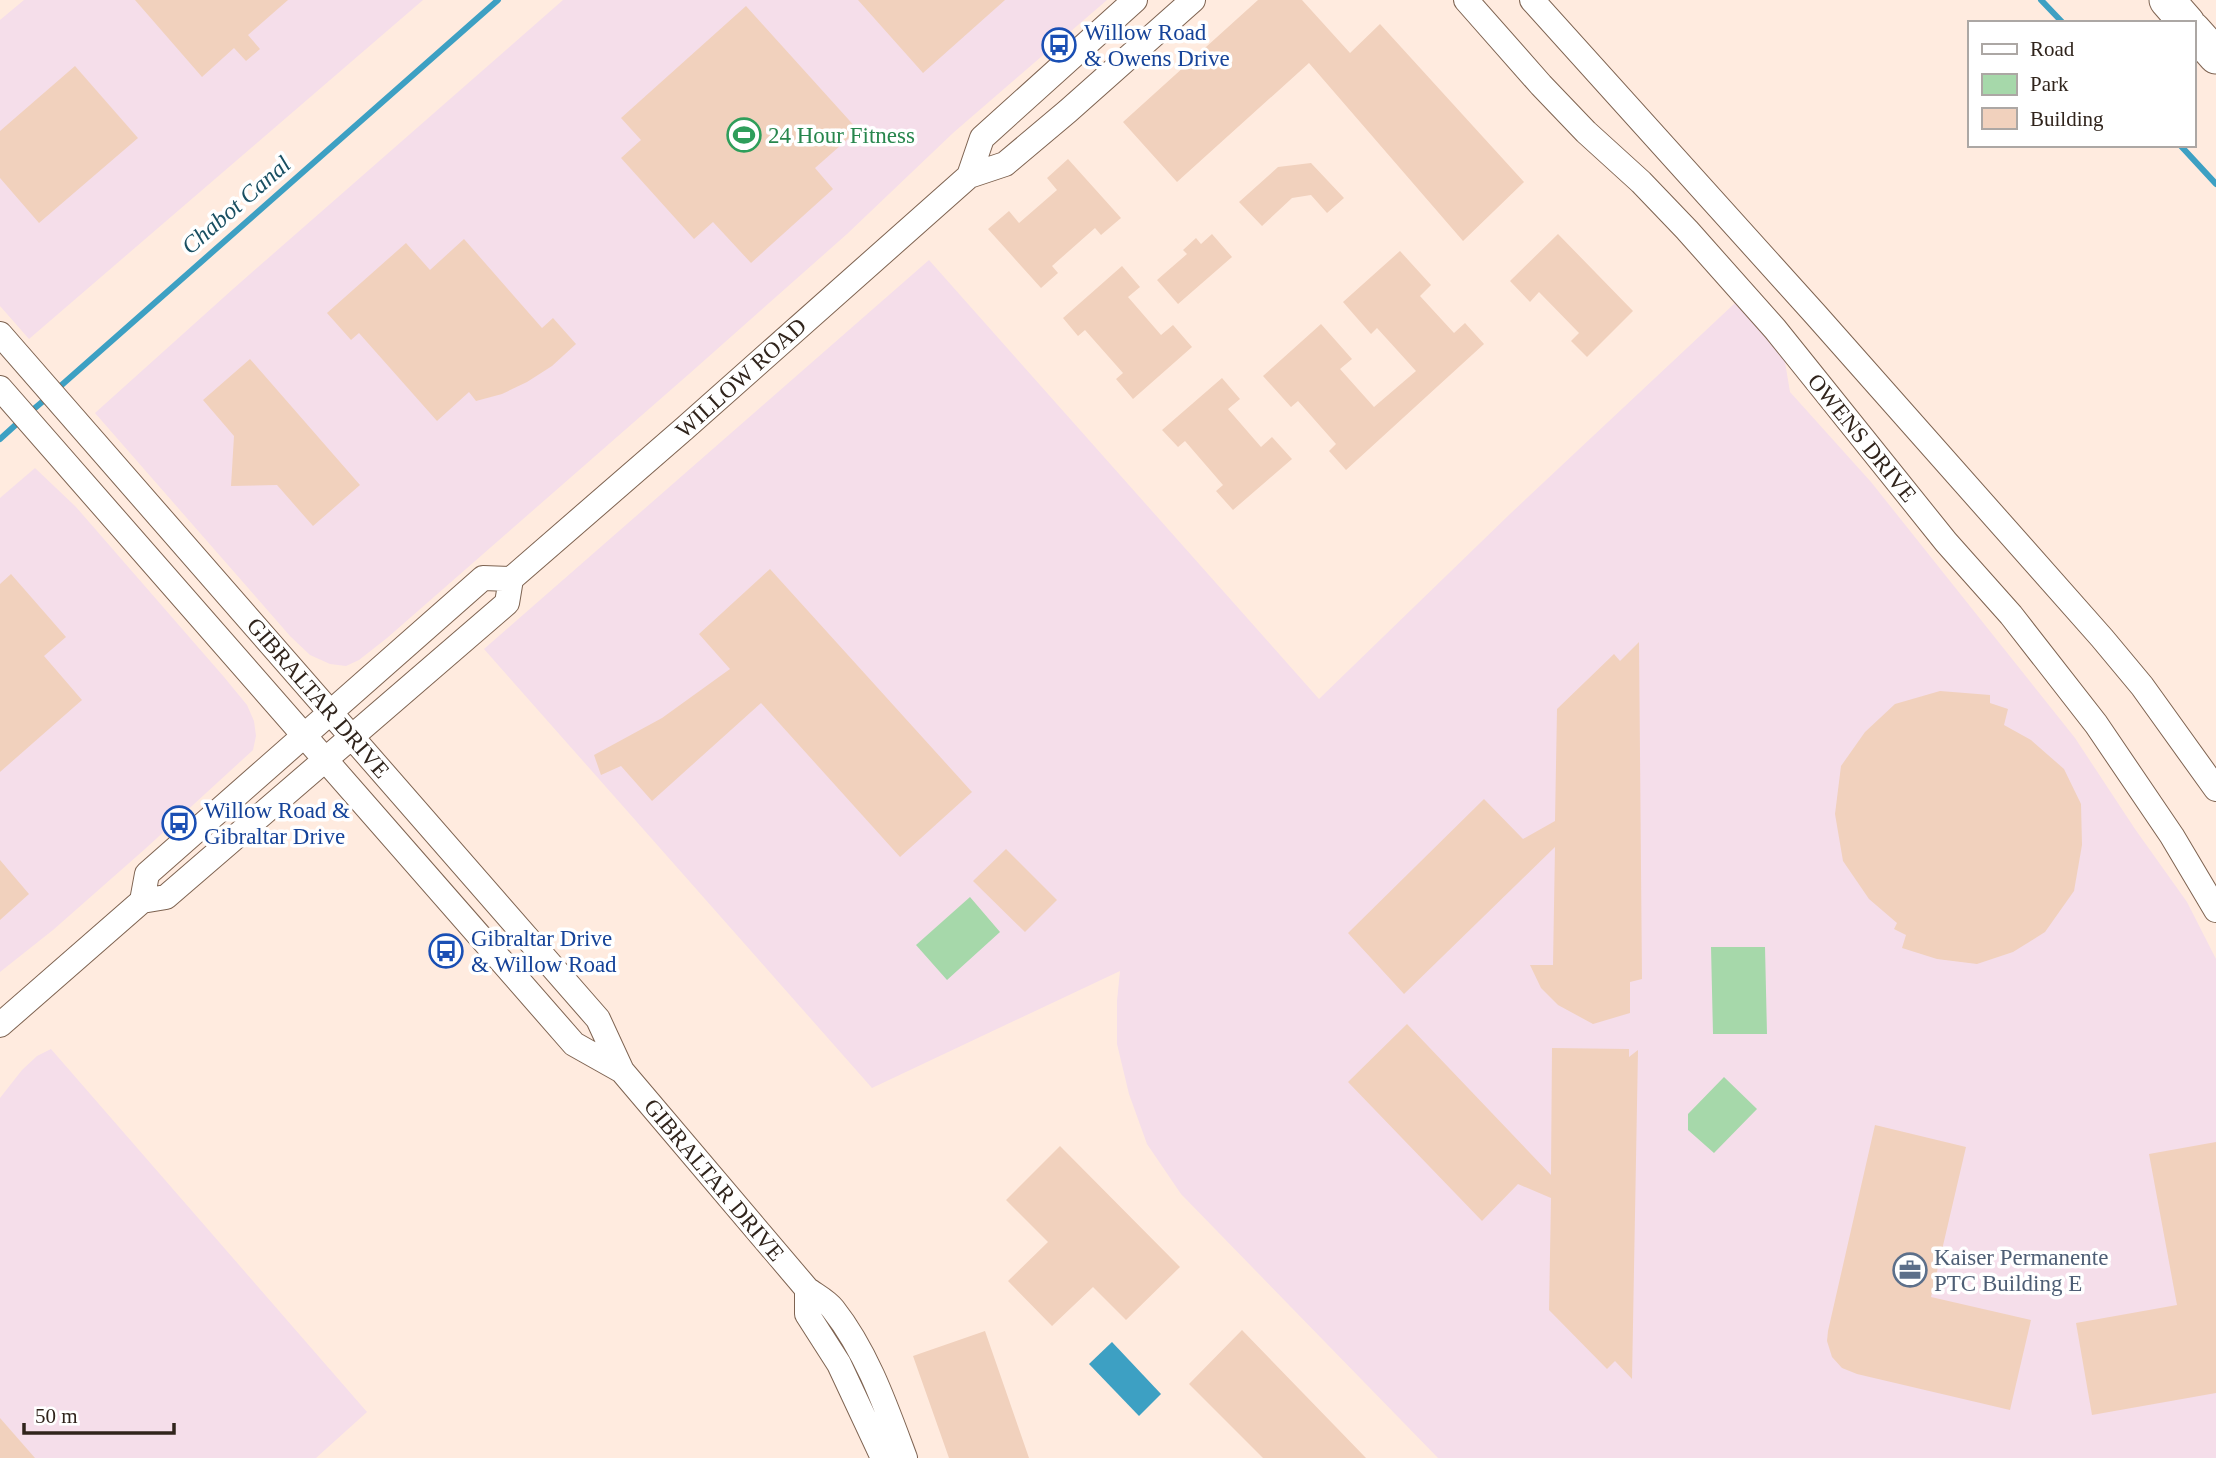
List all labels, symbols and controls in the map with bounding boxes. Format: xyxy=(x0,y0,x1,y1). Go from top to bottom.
place label: Willow Road & Owens Drive xyxy=(1084,20,1230,71)
legend xyxy=(1968,21,2195,147)
bus stop icon: Willow Road & Owens Drive xyxy=(1040,26,1078,64)
text: Road xyxy=(2030,37,2075,61)
text: Park xyxy=(2030,72,2069,96)
text: Building xyxy=(2030,107,2104,131)
sports icon: 24 Hour Fitness xyxy=(725,116,763,154)
place label: 24 Hour Fitness xyxy=(768,123,915,148)
water label: Chabot Canal xyxy=(176,151,296,259)
street label: WILLOW ROAD xyxy=(671,313,811,443)
street label: OWENS DRIVE xyxy=(1803,369,1921,507)
street label: GIBRALTAR DRIVE xyxy=(242,613,394,783)
place label: Willow Road & Gibraltar Drive xyxy=(204,798,350,849)
bus stop icon: Willow Road & Gibraltar Drive xyxy=(160,804,198,842)
place label: Gibraltar Drive & Willow Road xyxy=(471,926,617,977)
bus stop icon: Gibraltar Drive & Willow Road xyxy=(427,932,465,970)
street label: GIBRALTAR DRIVE xyxy=(639,1094,789,1266)
place label: Kaiser Permanente PTC Building E xyxy=(1934,1245,2108,1296)
office icon: Kaiser Permanente PTC Building E xyxy=(1891,1251,1929,1289)
scale bar xyxy=(24,1392,175,1436)
text: 50 m xyxy=(35,1404,78,1428)

